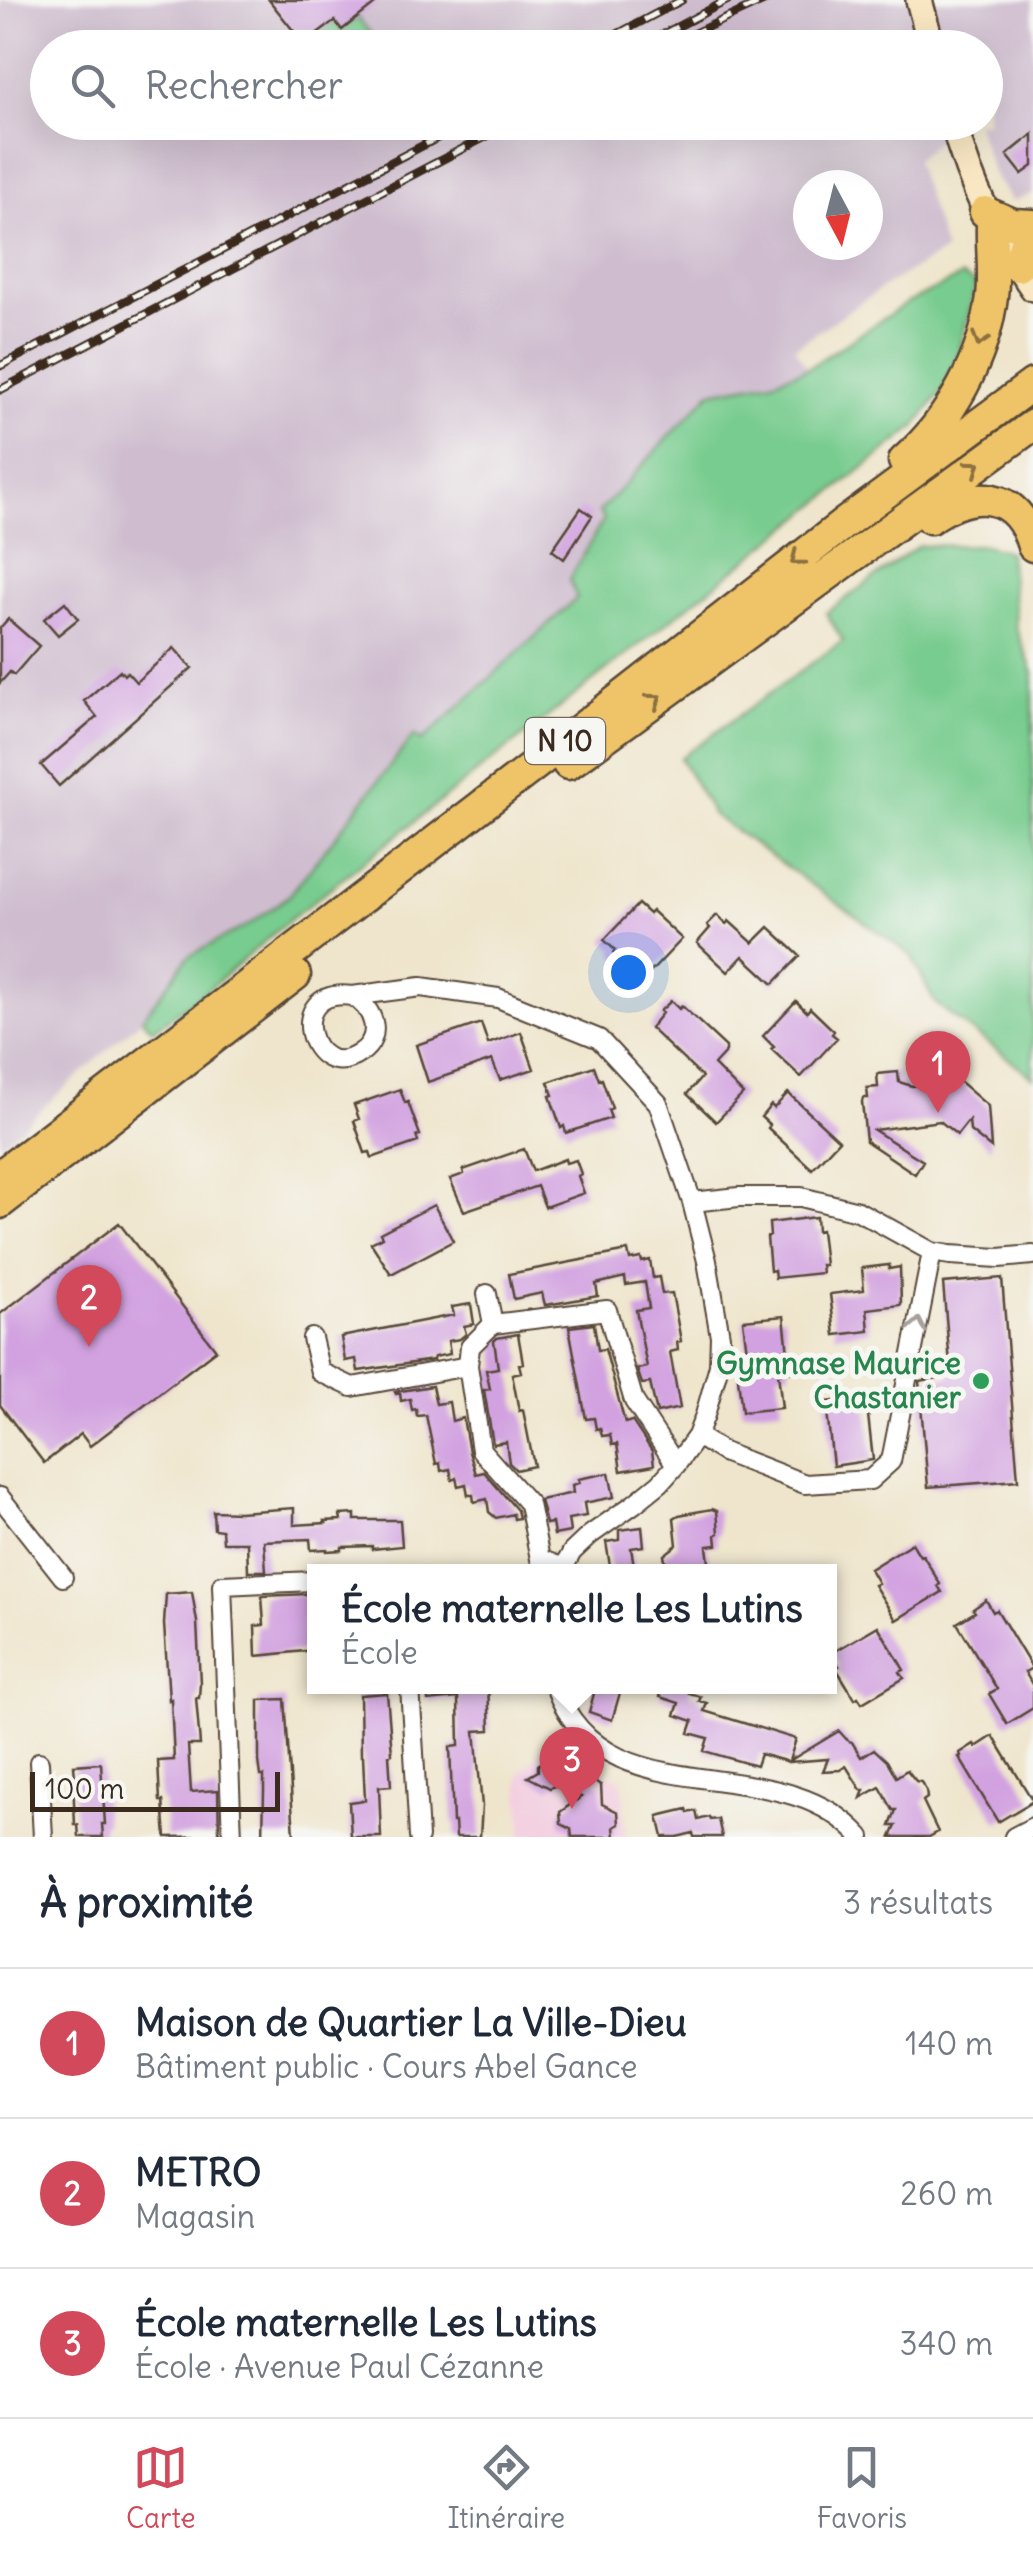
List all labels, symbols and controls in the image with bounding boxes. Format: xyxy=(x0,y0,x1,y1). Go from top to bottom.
search box xyxy=(30,30,1003,140)
icon: search xyxy=(65,58,120,113)
text: Rechercher xyxy=(145,62,343,109)
north arrow xyxy=(793,170,883,260)
one-way arrow xyxy=(971,331,992,348)
one-way arrow xyxy=(963,461,981,479)
one-way arrow xyxy=(791,548,809,565)
one-way arrow xyxy=(644,694,662,712)
road number: N 10 xyxy=(525,718,605,764)
your location xyxy=(603,947,654,998)
pin: 1 xyxy=(906,1030,970,1113)
pin: 2 xyxy=(56,1264,122,1347)
one-way arrow xyxy=(906,1317,927,1334)
place label: Gymnase Maurice Chastanier xyxy=(716,1344,962,1416)
marker: Gymnase Maurice Chastanier xyxy=(970,1370,992,1392)
popup xyxy=(307,1564,837,1694)
text: École maternelle Les Lutins xyxy=(341,1585,803,1632)
text: École xyxy=(341,1632,418,1673)
pin: 3 xyxy=(540,1726,604,1809)
scale bar xyxy=(30,1767,280,1812)
text: 100 m xyxy=(45,1771,124,1807)
text: À proximité xyxy=(40,1876,253,1928)
text: 3 résultats xyxy=(843,1882,993,1923)
text: Maison de Quartier La Ville-Dieu xyxy=(135,1999,687,2046)
text: 1 xyxy=(66,2023,79,2064)
text: 140 m xyxy=(905,2023,993,2064)
text: Bâtiment public · Cours Abel Gance xyxy=(135,2046,637,2087)
text: METRO xyxy=(135,2149,261,2196)
text: 2 xyxy=(64,2173,81,2214)
text: 260 m xyxy=(900,2173,993,2214)
text: Magasin xyxy=(135,2196,255,2237)
text: École maternelle Les Lutins xyxy=(135,2299,597,2346)
text: 3 xyxy=(63,2323,82,2364)
text: 340 m xyxy=(900,2323,993,2364)
text: École · Avenue Paul Cézanne xyxy=(135,2346,544,2387)
tab: Carte xyxy=(126,2440,196,2536)
tab: Itinéraire xyxy=(447,2440,565,2536)
tab: Favoris xyxy=(817,2440,907,2536)

